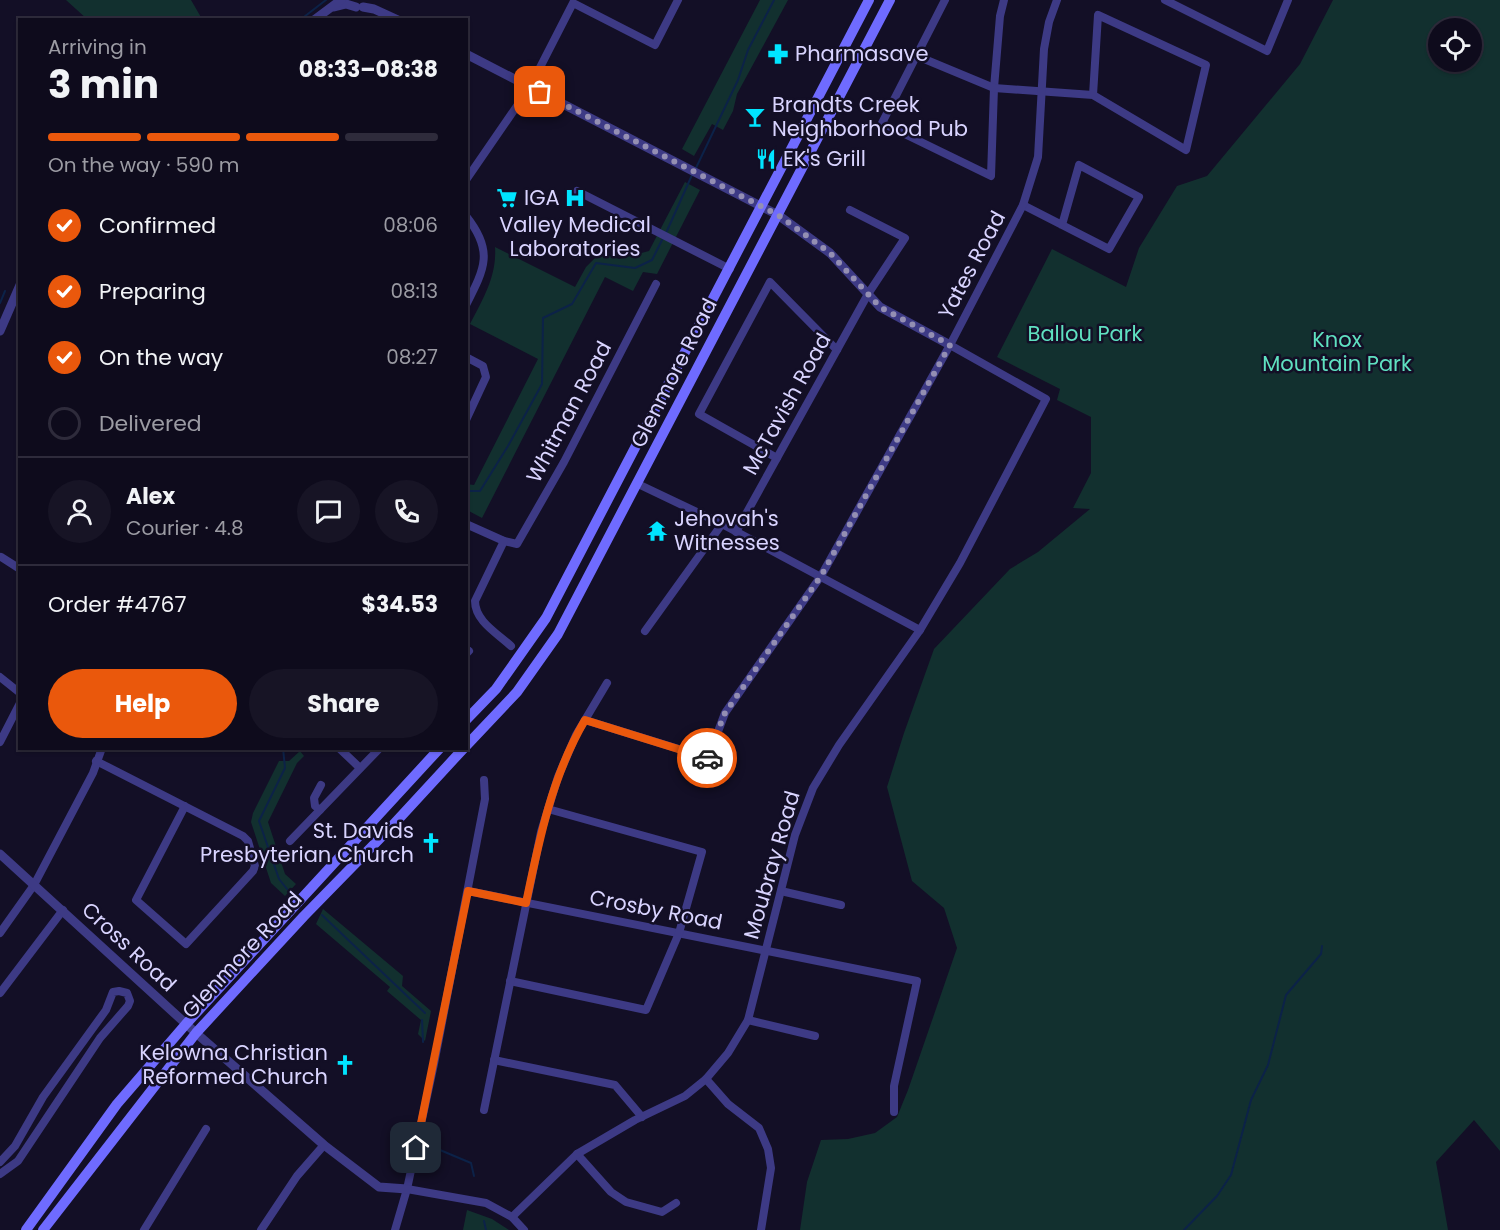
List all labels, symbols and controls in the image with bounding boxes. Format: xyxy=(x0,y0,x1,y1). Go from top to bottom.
map controls xyxy=(1428,18,1482,72)
button: locate xyxy=(1428,18,1482,72)
text: Arriving in xyxy=(48,33,147,61)
place label: Pharmasave xyxy=(795,39,928,68)
pharmacy icon: Pharmasave xyxy=(766,42,790,66)
text: 08:33–08:38 xyxy=(299,54,438,85)
text: 3 min xyxy=(48,57,159,112)
pin xyxy=(514,66,565,117)
icon: bag xyxy=(523,75,556,108)
place label: Brandts Creek Neighborhood Pub xyxy=(772,90,968,143)
bar icon: Brandts Creek Neighborhood Pub xyxy=(743,105,767,129)
place label: EK's Grill xyxy=(783,144,866,173)
restaurant icon: EK's Grill xyxy=(754,147,778,171)
text: On the way · 590 m xyxy=(48,151,239,179)
place label: IGA xyxy=(524,183,560,212)
supermarket icon: IGA xyxy=(495,186,519,210)
hospital icon: Valley Medical Laboratories xyxy=(563,186,587,210)
street label: Yates Road xyxy=(931,206,1012,324)
icon: check xyxy=(48,209,81,242)
text: Confirmed xyxy=(99,210,216,241)
place label: Valley Medical Laboratories xyxy=(499,210,651,263)
text: 08:06 xyxy=(383,211,438,239)
icon: check xyxy=(48,275,81,308)
text: Preparing xyxy=(99,276,206,307)
text: 08:13 xyxy=(390,277,438,305)
street label: Glenmore Road xyxy=(623,293,724,452)
park label: Ballou Park xyxy=(1028,319,1143,348)
park label: Knox Mountain Park xyxy=(1262,325,1412,378)
street label: McTavish Road xyxy=(736,328,838,480)
street label: Whitman Road xyxy=(519,336,618,488)
icon: check xyxy=(48,341,81,374)
text: On the way xyxy=(99,342,223,373)
text: 08:27 xyxy=(386,343,438,371)
text: Delivered xyxy=(99,408,202,439)
button: person xyxy=(48,480,111,543)
button: chat xyxy=(297,480,360,543)
button: phone xyxy=(375,480,438,543)
text: Alex xyxy=(126,481,175,512)
place label: Jehovah's Witnesses xyxy=(674,504,780,557)
text: Courier · 4.8 xyxy=(126,514,244,542)
temple icon: Jehovah's Witnesses xyxy=(645,519,669,543)
text: Order #4767 xyxy=(48,589,186,620)
text: $34.53 xyxy=(362,589,438,620)
button: Help xyxy=(48,669,237,738)
button: Share xyxy=(249,669,438,738)
courier xyxy=(677,728,737,788)
icon: car xyxy=(691,742,724,775)
street label: Moubray Road xyxy=(736,787,807,943)
place label: St. Davids Presbyterian Church xyxy=(200,816,414,869)
church icon: St. Davids Presbyterian Church xyxy=(419,831,443,855)
street label: Crosby Road xyxy=(587,882,725,937)
street label: Glenmore Road xyxy=(175,885,308,1025)
street label: Cross Road xyxy=(76,895,183,998)
place label: Kelowna Christian Reformed Church xyxy=(139,1038,328,1091)
church icon: Kelowna Christian Reformed Church xyxy=(333,1053,357,1077)
pin xyxy=(390,1122,441,1173)
icon: home xyxy=(399,1131,432,1164)

